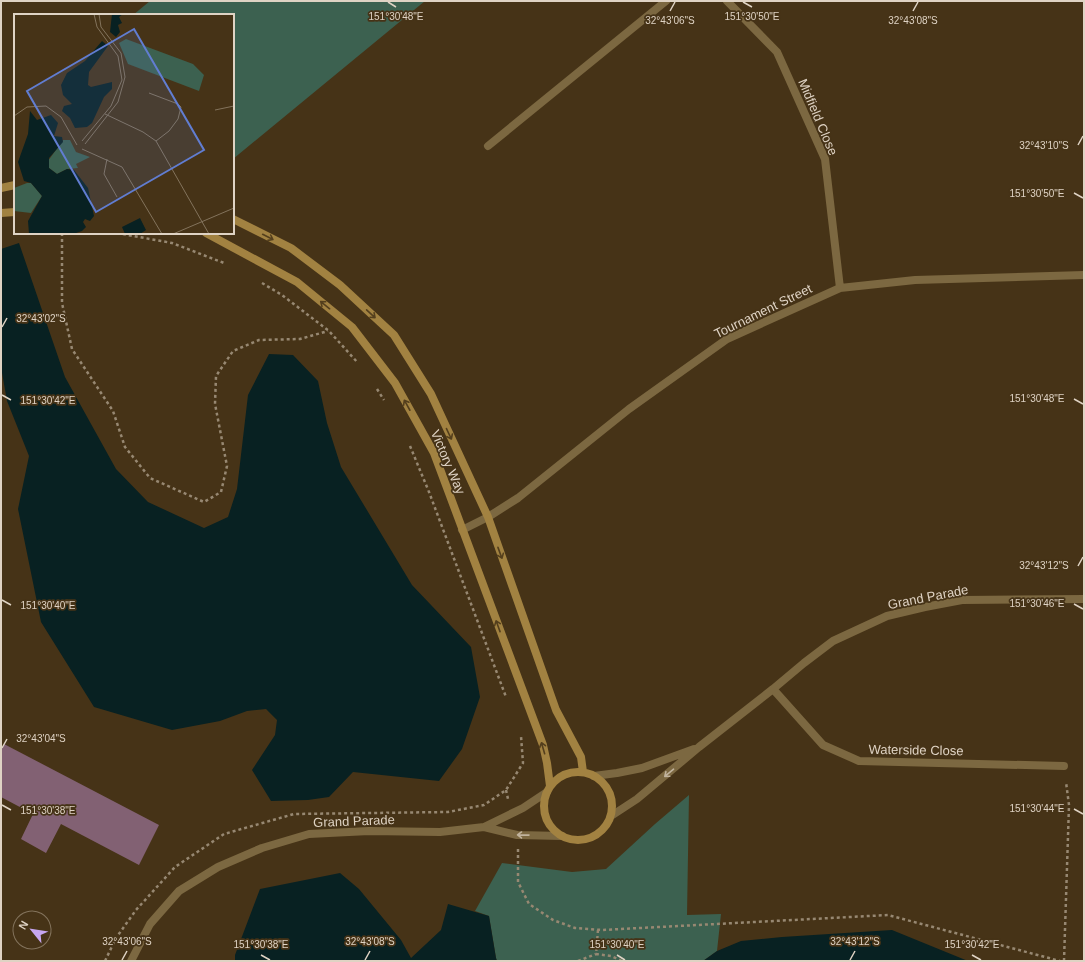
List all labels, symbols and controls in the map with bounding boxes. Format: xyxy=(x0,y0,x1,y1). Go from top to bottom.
text: 151°30'48"E xyxy=(368,11,424,22)
text: 151°30'50"E xyxy=(724,11,780,22)
inset map xyxy=(14,14,234,234)
text: 32°43'06"S xyxy=(645,15,695,26)
text: 32°43'08"S xyxy=(888,15,938,26)
street label: Midfield Close xyxy=(795,76,841,158)
text: 32°43'10"S xyxy=(1019,140,1069,151)
text: 151°30'50"E xyxy=(1009,188,1065,199)
one-way arrow xyxy=(262,233,274,241)
street label: Tournament Street xyxy=(712,281,815,341)
one-way arrow xyxy=(320,301,331,310)
one-way arrow xyxy=(366,309,376,318)
text: 32°43'02"S xyxy=(16,313,66,324)
text: 151°30'48"E xyxy=(1009,393,1065,404)
text: 151°30'42"E xyxy=(20,395,76,406)
one-way arrow xyxy=(403,399,411,411)
street label: Victory Way xyxy=(428,427,469,497)
one-way arrow xyxy=(446,427,453,439)
one-way arrow xyxy=(497,546,504,559)
text: 32°43'12"S xyxy=(1019,560,1069,571)
street label: Grand Parade xyxy=(886,582,970,612)
text: 151°30'46"E xyxy=(1009,598,1065,609)
text: 151°30'40"E xyxy=(20,600,76,611)
one-way arrow xyxy=(494,620,502,632)
text: 32°43'04"S xyxy=(16,733,66,744)
one-way arrow xyxy=(539,742,546,755)
street label: Waterside Close xyxy=(868,742,964,758)
one-way arrow xyxy=(664,768,674,777)
text: 151°30'44"E xyxy=(1009,803,1065,814)
text: 151°30'38"E xyxy=(20,805,76,816)
street label: Grand Parade xyxy=(313,812,395,830)
one-way arrow xyxy=(517,831,530,839)
north arrow xyxy=(12,910,52,950)
text: N xyxy=(16,919,31,931)
text: 32°43'06"S xyxy=(102,936,152,947)
text: 32°43'08"S xyxy=(345,936,395,947)
text: 32°43'12"S xyxy=(830,936,880,947)
text: 151°30'38"E xyxy=(233,939,289,950)
text: 151°30'40"E xyxy=(589,939,645,950)
text: 151°30'42"E xyxy=(944,939,1000,950)

